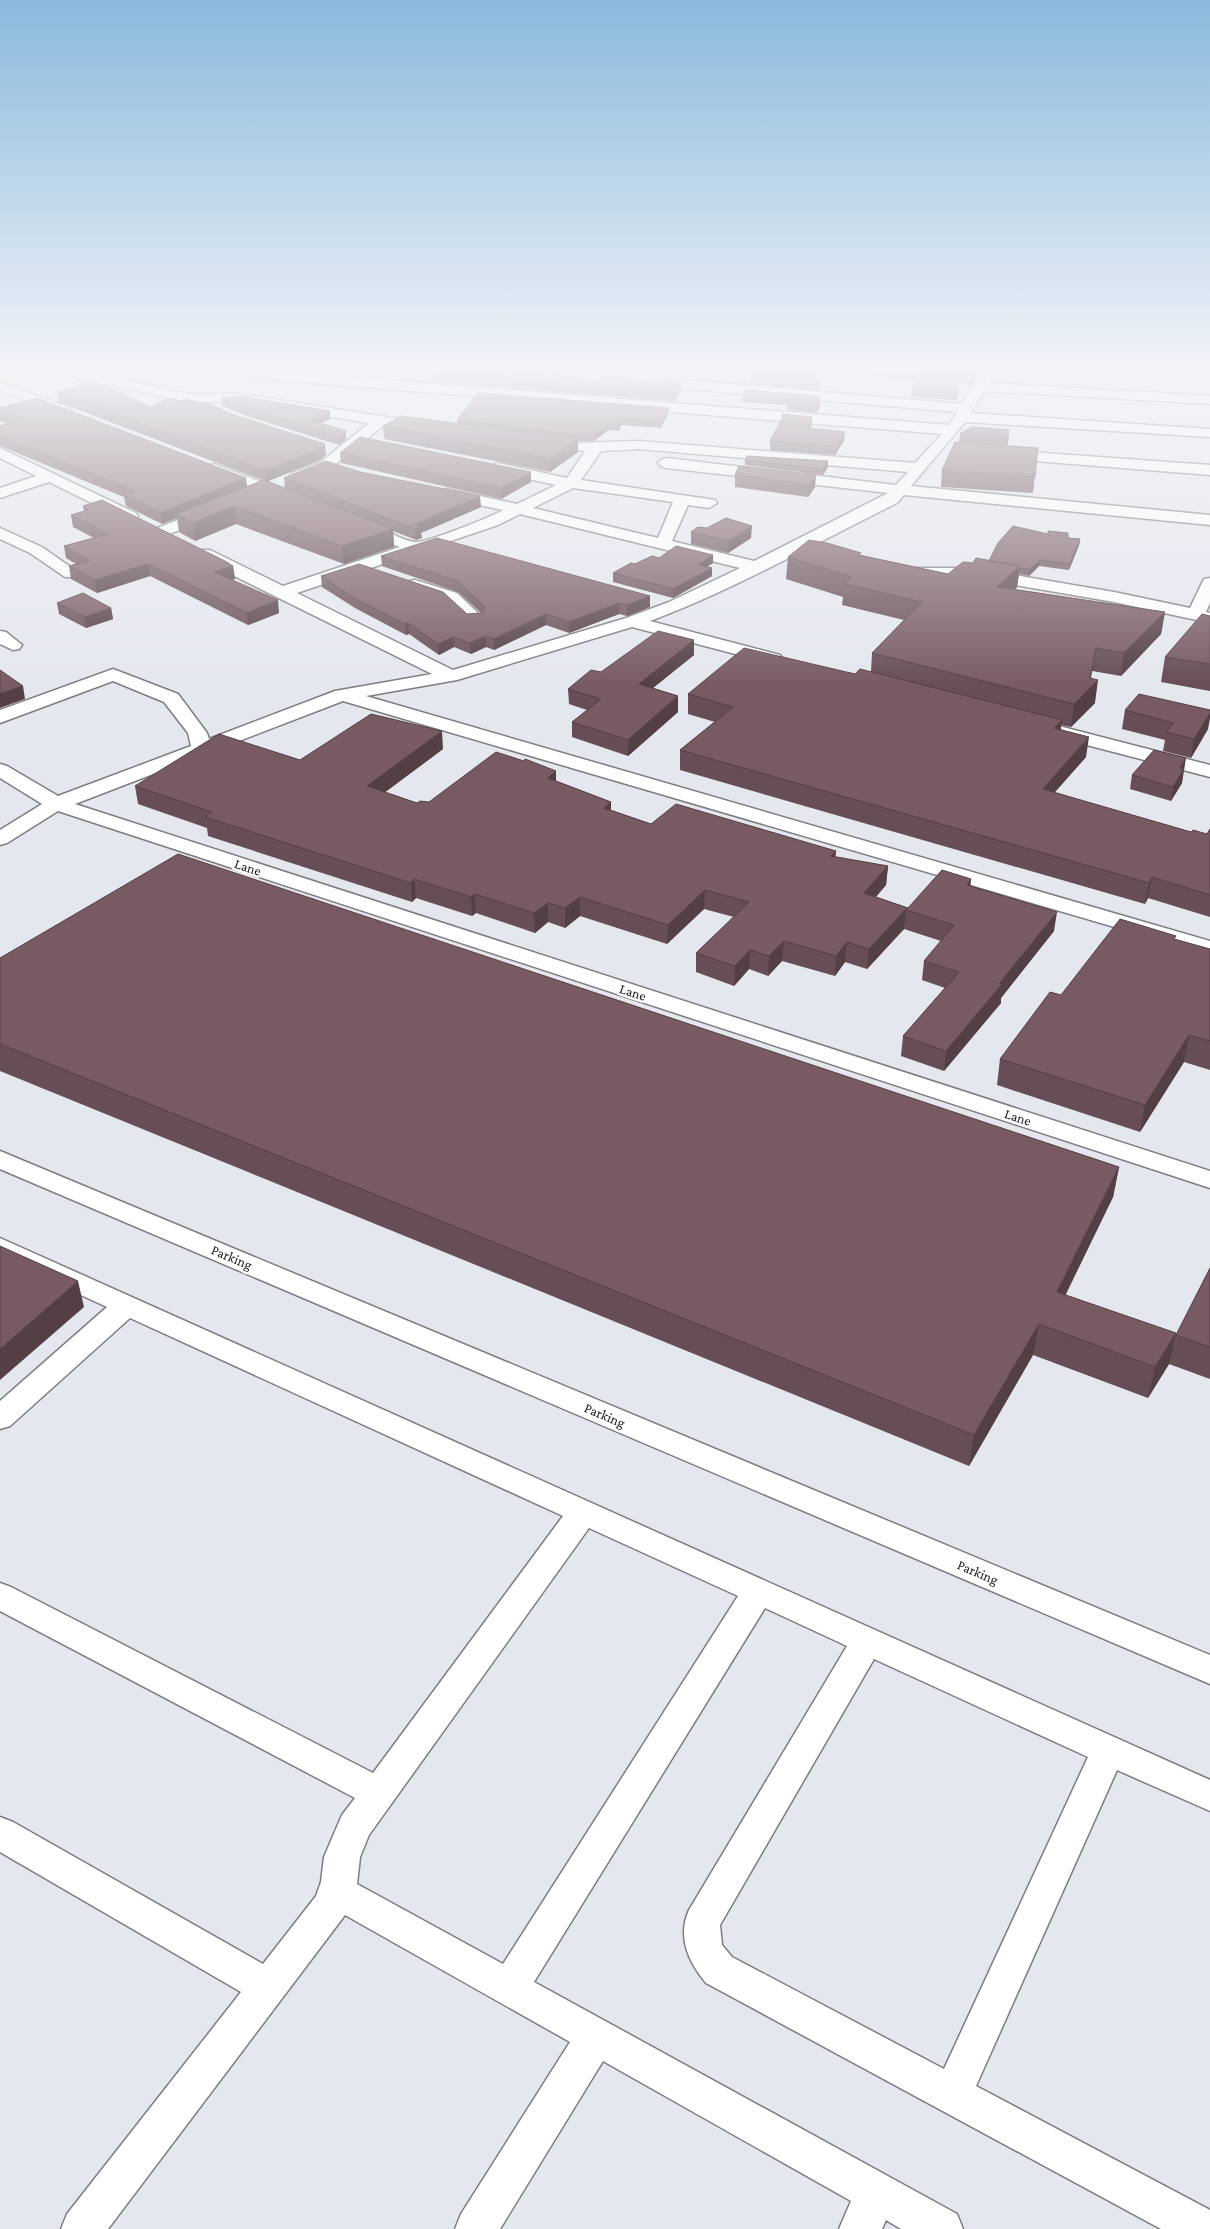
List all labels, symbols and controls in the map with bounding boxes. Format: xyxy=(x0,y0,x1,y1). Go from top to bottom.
street label: Lane xyxy=(233,855,263,879)
street label: Lane xyxy=(618,980,648,1004)
street label: Lane xyxy=(1003,1105,1033,1129)
street label: Parking xyxy=(209,1241,255,1273)
street label: Parking xyxy=(582,1399,628,1431)
street label: Parking xyxy=(955,1556,1001,1588)

